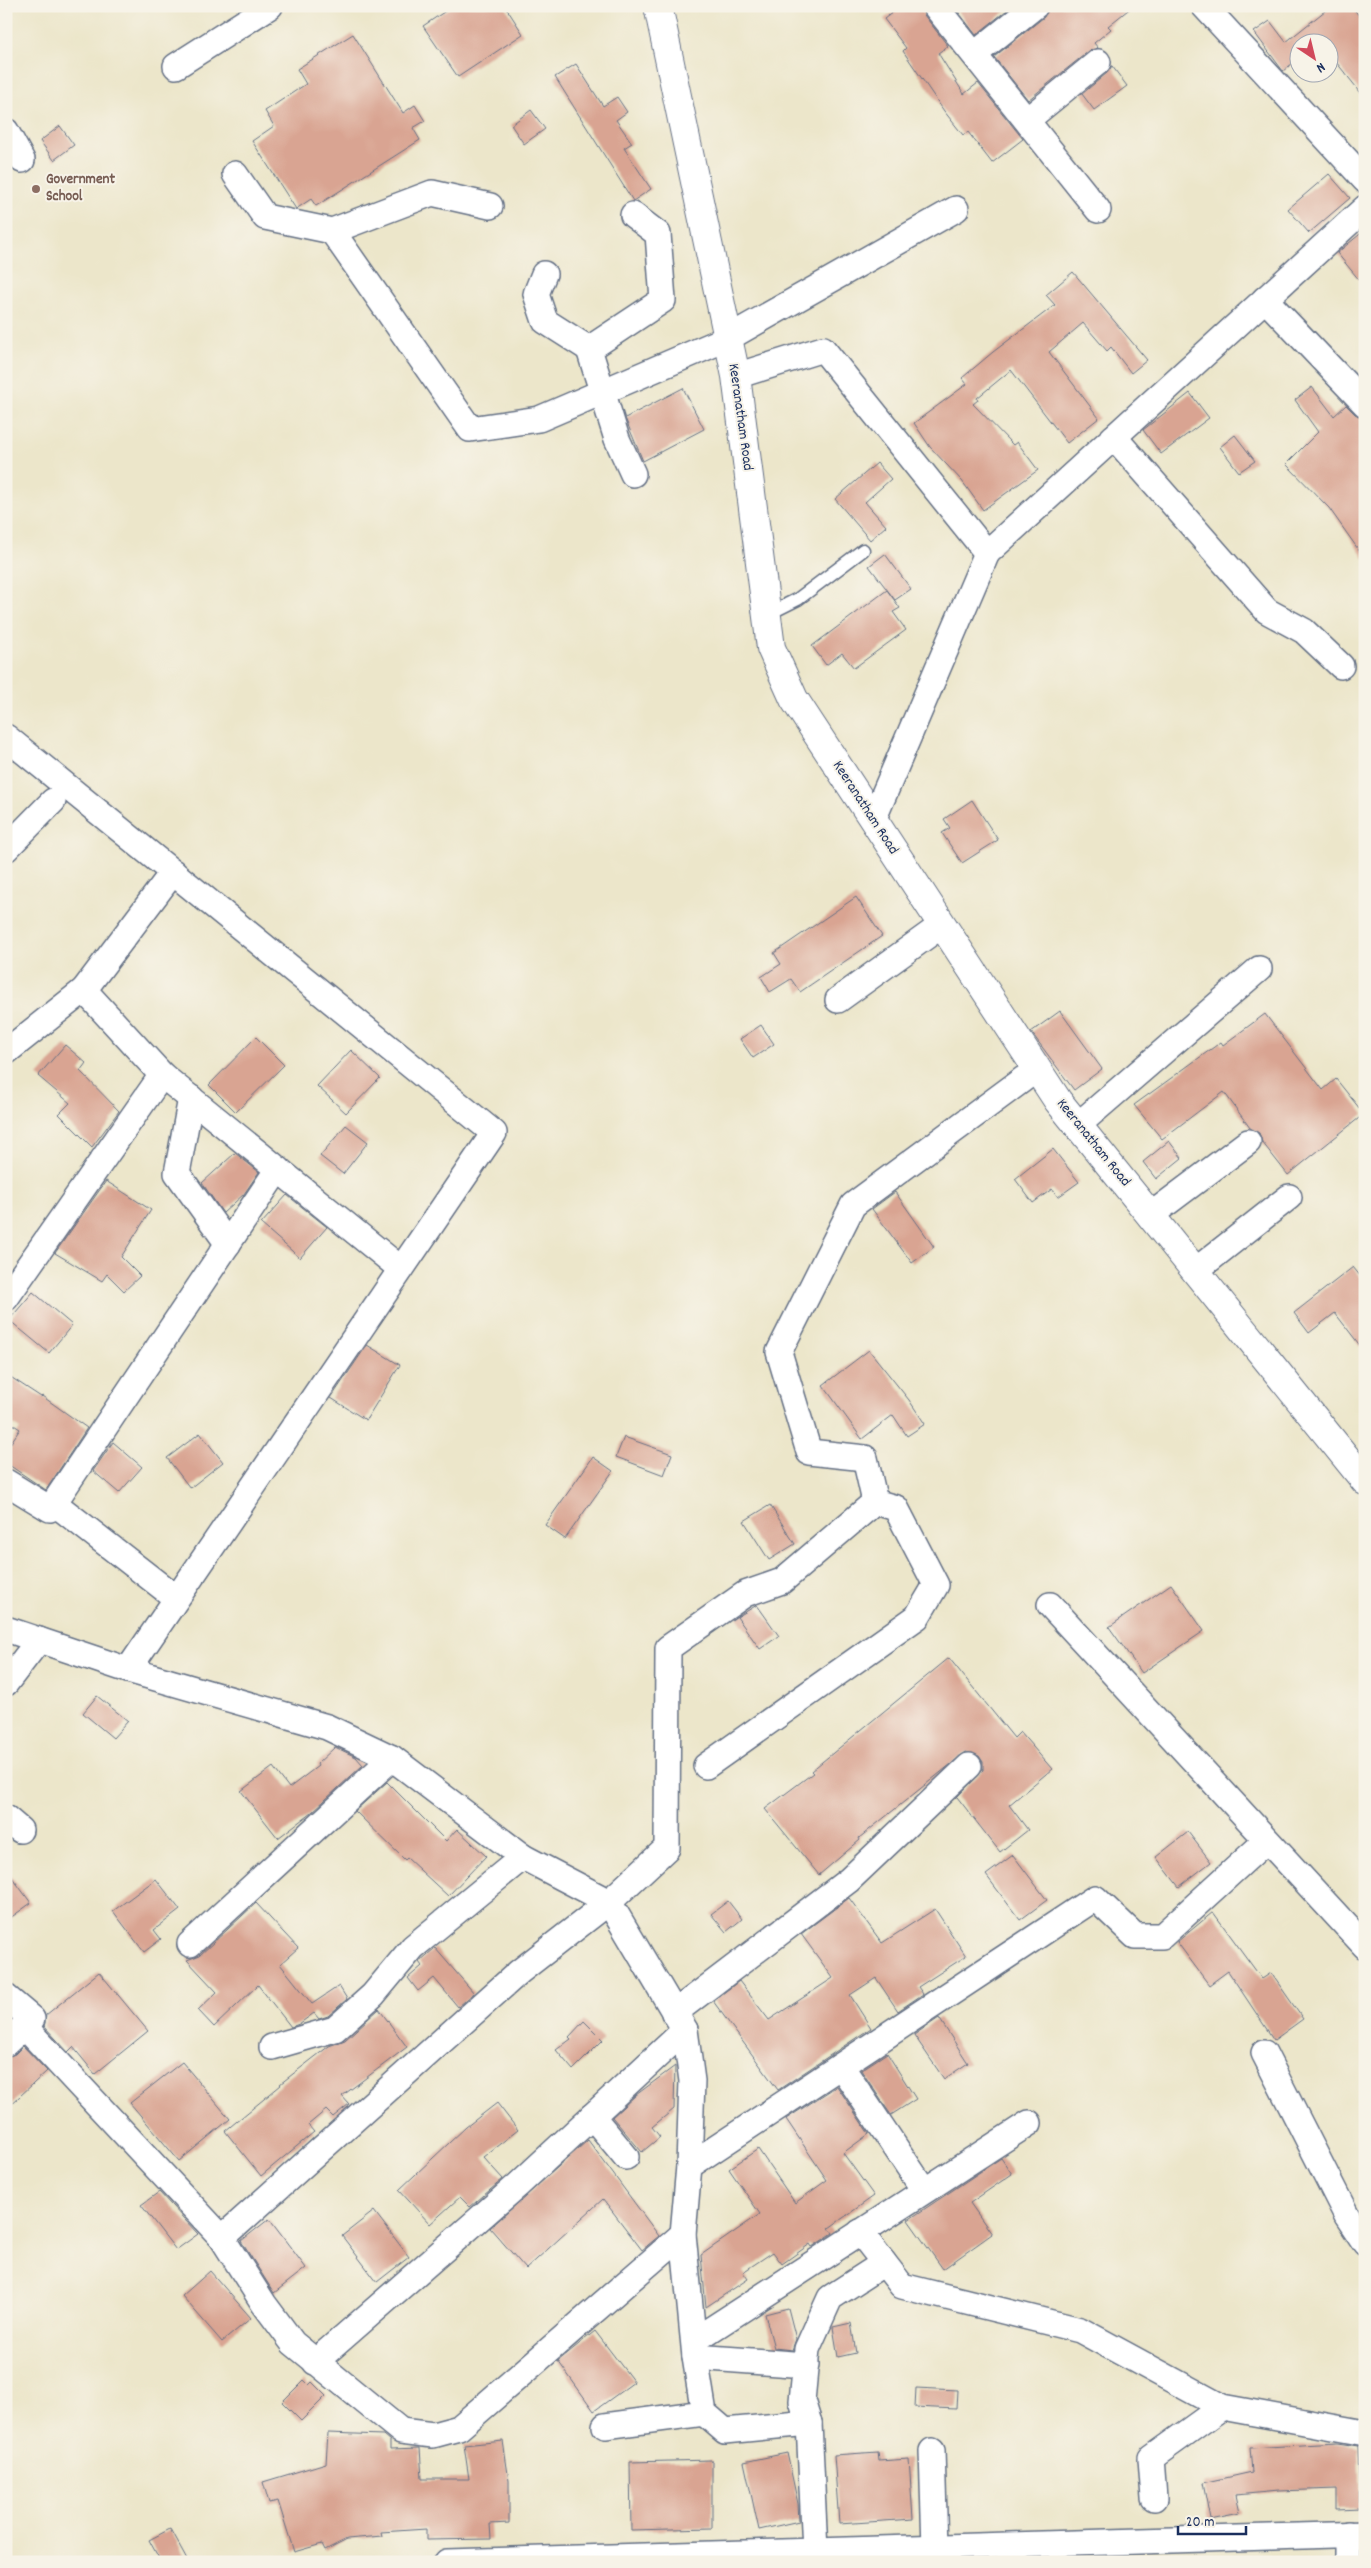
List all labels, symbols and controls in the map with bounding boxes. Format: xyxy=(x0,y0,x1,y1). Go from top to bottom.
north arrow xyxy=(1288,32,1338,82)
text: N xyxy=(1312,57,1329,77)
place label: Government School xyxy=(46,169,115,208)
marker: Government School xyxy=(30,183,42,195)
street label: Keeranatham Road xyxy=(722,362,758,472)
street label: Keeranatham Road xyxy=(826,757,904,859)
street label: Keeranatham Road xyxy=(1050,1094,1136,1192)
scale bar xyxy=(1178,2503,1246,2535)
text: 20 m xyxy=(1186,2512,1214,2534)

